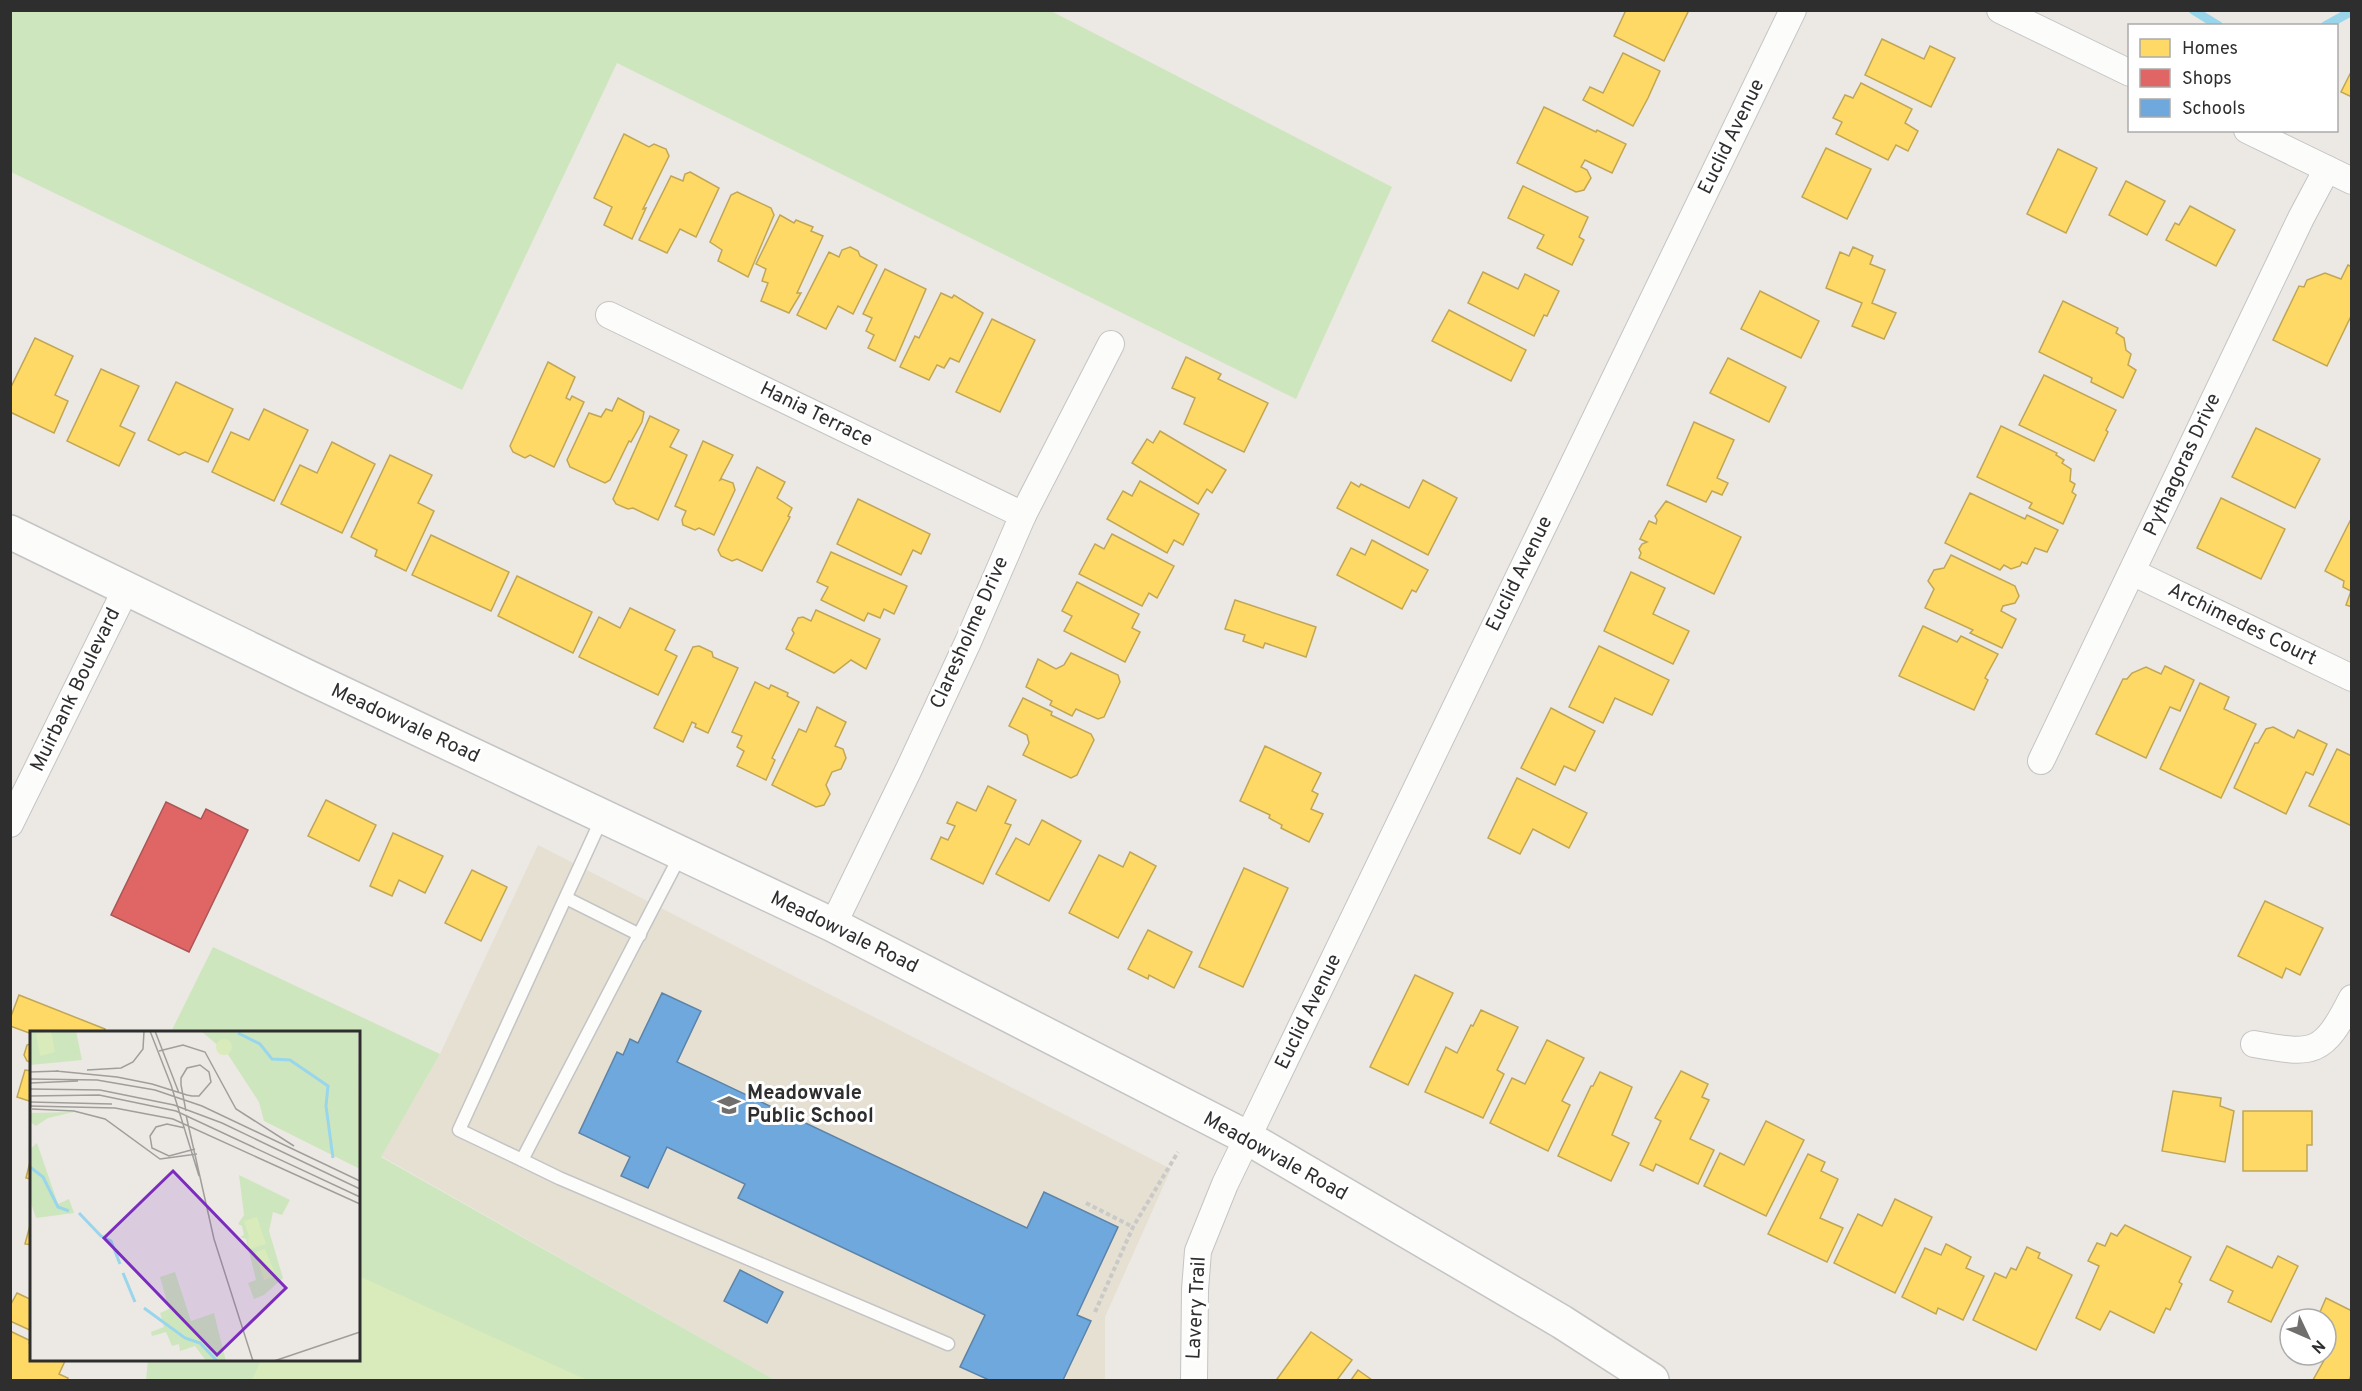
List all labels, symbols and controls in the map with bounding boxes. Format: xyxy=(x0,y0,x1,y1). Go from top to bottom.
legend xyxy=(2128,24,2338,132)
text: Homes xyxy=(2182,38,2238,61)
text: Shops xyxy=(2182,68,2232,91)
street label: Euclid Avenue xyxy=(1693,75,1771,199)
text: Schools xyxy=(2182,98,2245,121)
street label: Hania Terrace xyxy=(755,376,877,454)
street label: Pythagoras Drive xyxy=(2138,389,2228,541)
street label: Euclid Avenue xyxy=(1481,512,1559,636)
street label: Claresholme Drive xyxy=(925,553,1015,713)
street label: Archimedes Court xyxy=(2163,578,2321,672)
street label: Muirbank Boulevard xyxy=(25,604,127,776)
street label: Meadowvale Road xyxy=(326,678,484,770)
street label: Meadowvale Road xyxy=(766,886,922,980)
street label: Euclid Avenue xyxy=(1270,950,1348,1074)
inset map xyxy=(30,1031,360,1361)
place label: Meadowvale Public School xyxy=(747,1081,874,1130)
school or university icon: Meadowvale Public School xyxy=(716,1092,742,1118)
street label: Meadowvale Road xyxy=(1198,1106,1352,1208)
street label: Lavery Trail xyxy=(1181,1256,1213,1360)
north arrow xyxy=(2278,1307,2338,1367)
text: N xyxy=(2306,1335,2329,1357)

